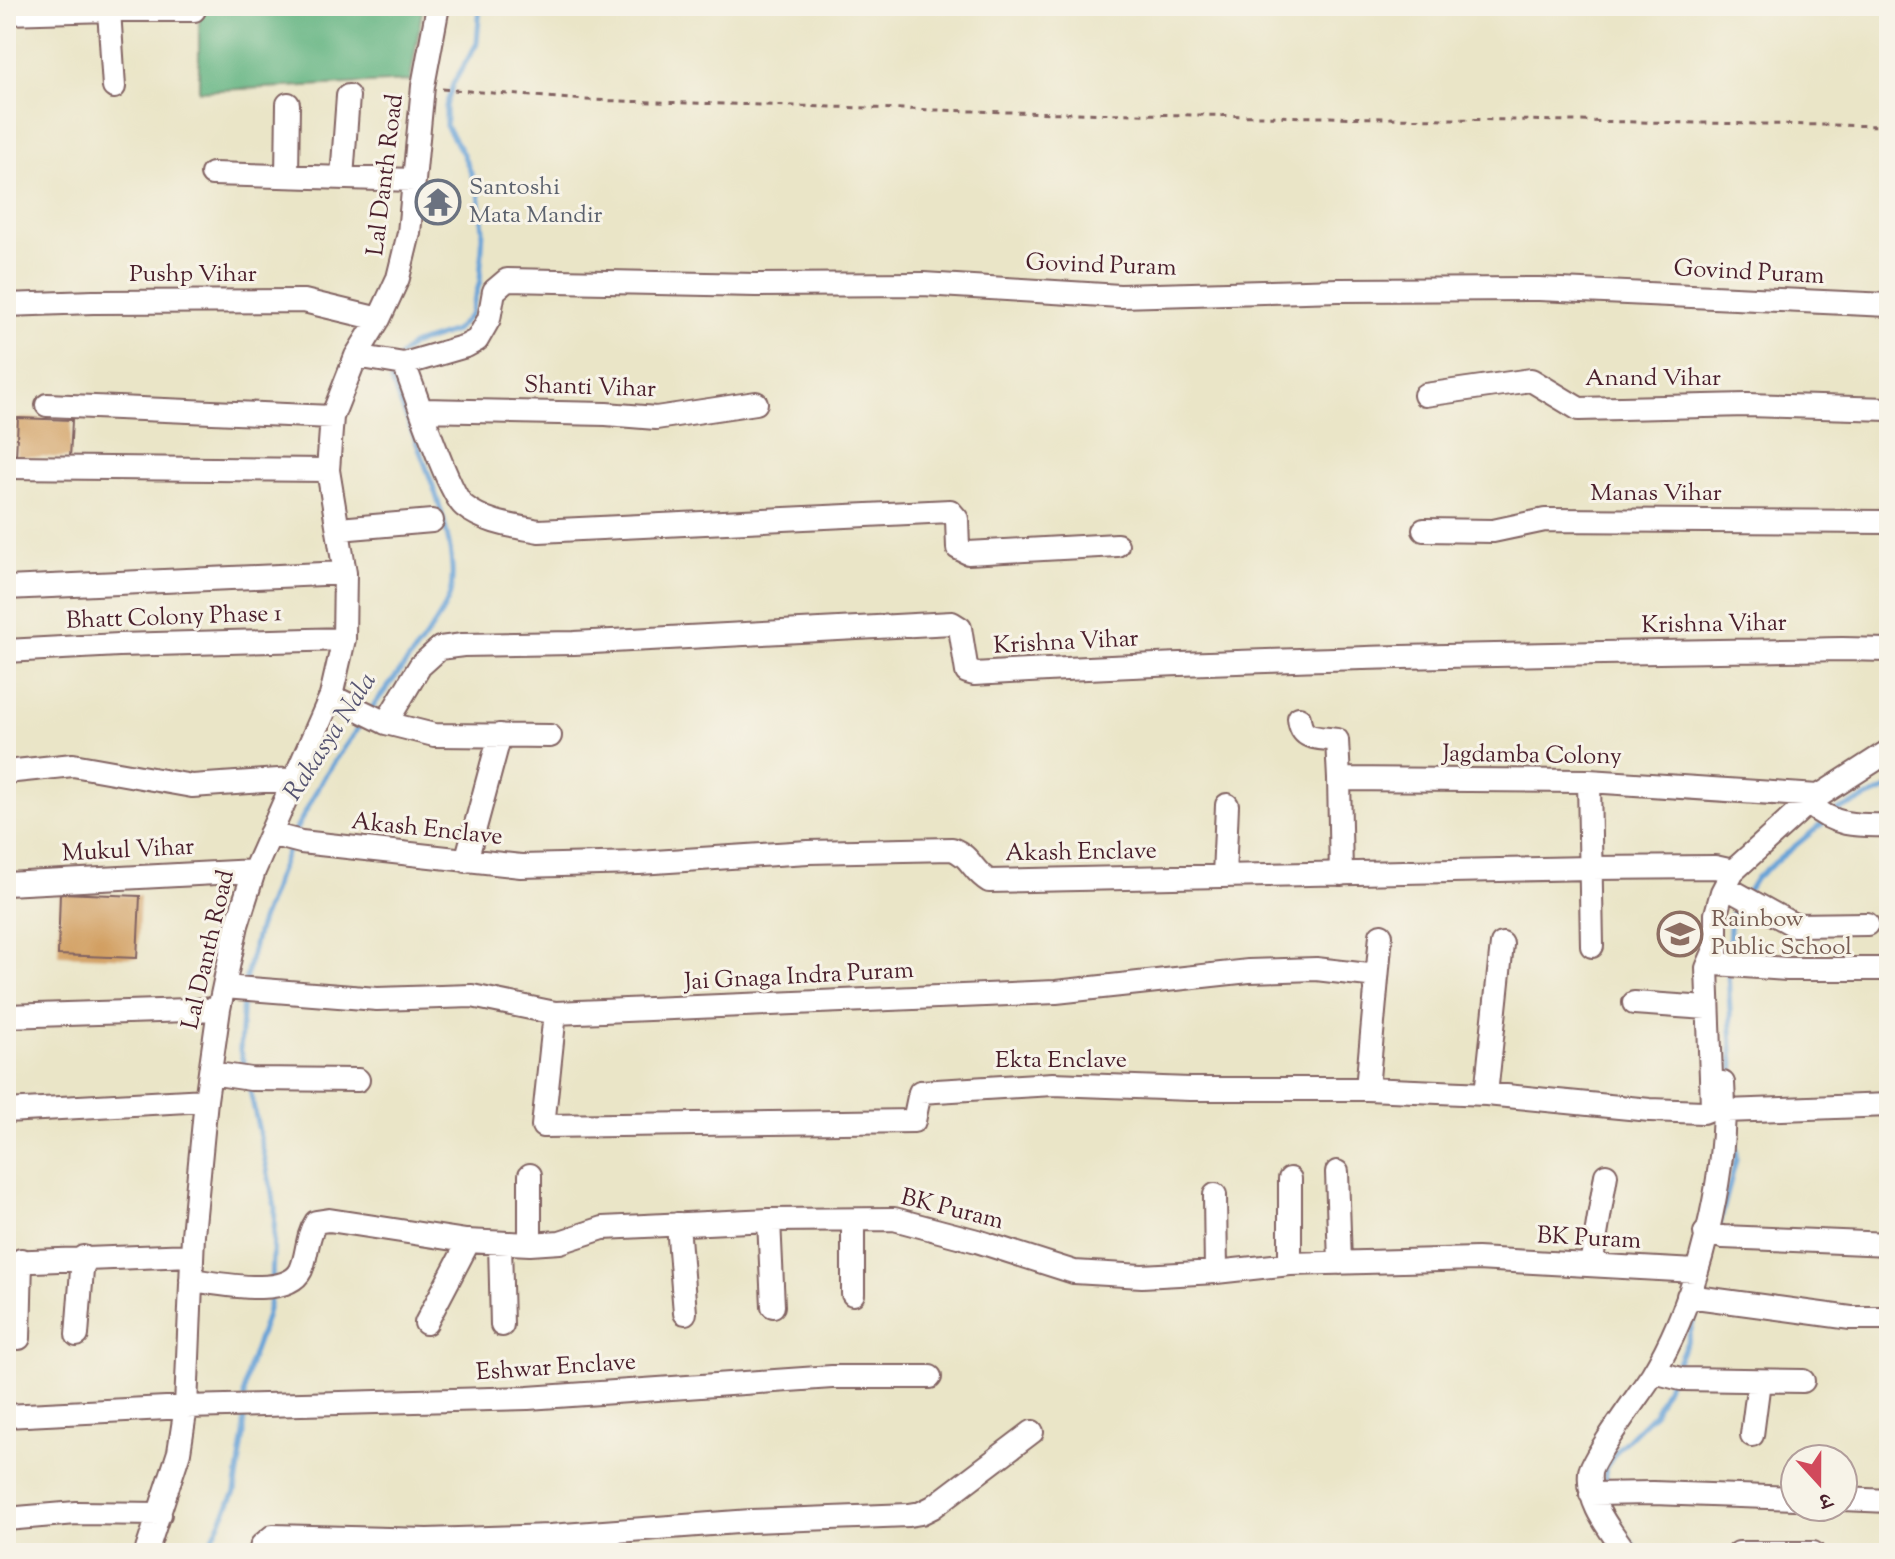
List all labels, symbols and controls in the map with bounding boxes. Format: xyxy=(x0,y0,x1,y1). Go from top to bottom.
street label: Lal Danth Road xyxy=(359,92,413,258)
place label: Santoshi Mata Mandir xyxy=(469,171,603,233)
temple icon: Santoshi Mata Mandir xyxy=(414,178,462,226)
street label: Govind Puram xyxy=(1025,246,1177,286)
street label: Govind Puram xyxy=(1673,252,1825,294)
street label: Pushp Vihar xyxy=(129,258,257,292)
street label: Anand Vihar xyxy=(1585,362,1721,396)
street label: Shanti Vihar xyxy=(523,369,657,407)
street label: Manas Vihar xyxy=(1590,477,1722,511)
street label: Bhatt Colony Phase 1 xyxy=(66,597,282,639)
street label: Krishna Vihar xyxy=(1641,607,1787,643)
street label: Krishna Vihar xyxy=(993,622,1139,664)
water label: Rakasya Nala xyxy=(276,666,386,808)
street label: Jagdamba Colony xyxy=(1440,737,1622,775)
street label: Akash Enclave xyxy=(350,805,504,855)
street label: Mukul Vihar xyxy=(61,831,195,871)
street label: Akash Enclave xyxy=(1005,835,1157,871)
street label: Lal Danth Road xyxy=(174,866,244,1033)
place label: Rainbow Public School xyxy=(1711,903,1852,965)
school or university icon: Rainbow Public School xyxy=(1656,910,1704,958)
street label: Jai Gnaga Indra Puram xyxy=(681,954,915,1000)
street label: Ekta Enclave xyxy=(995,1044,1127,1078)
street label: BK Puram xyxy=(897,1181,1007,1239)
street label: BK Puram xyxy=(1536,1219,1642,1259)
street label: Eshwar Enclave xyxy=(475,1345,637,1391)
north arrow xyxy=(1779,1443,1859,1523)
text: उ xyxy=(1812,1481,1838,1516)

